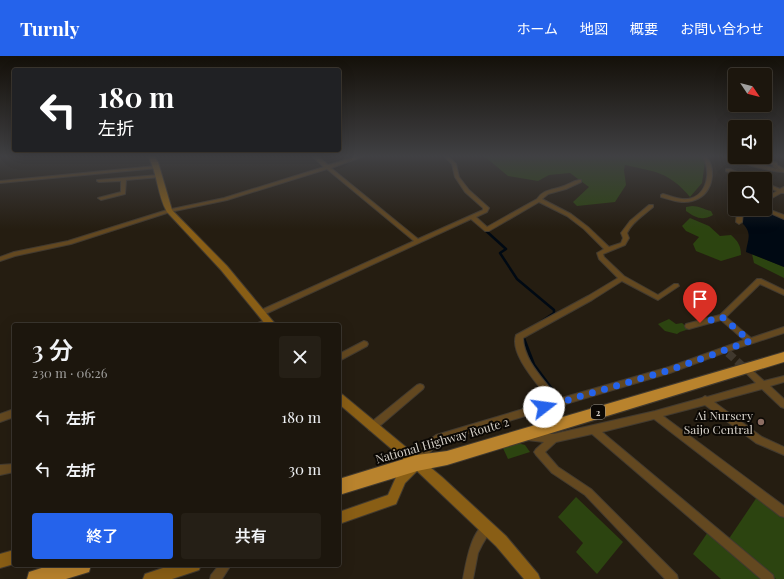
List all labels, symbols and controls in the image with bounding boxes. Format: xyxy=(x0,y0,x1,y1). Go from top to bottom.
text: Turnly xyxy=(20,15,80,41)
text: ホーム xyxy=(516,19,558,38)
text: 地図 xyxy=(580,19,608,38)
text: 概要 xyxy=(630,19,658,38)
text: お問い合わせ xyxy=(680,19,764,38)
north arrow xyxy=(728,68,772,112)
map controls xyxy=(728,68,772,216)
text: 180 m xyxy=(98,78,174,115)
icon: left xyxy=(32,84,84,136)
text: 左折 xyxy=(98,116,134,140)
button: sound xyxy=(728,120,772,164)
button: search xyxy=(728,172,772,216)
pin xyxy=(683,282,717,323)
icon: arrive xyxy=(689,288,711,310)
text: 3 分 xyxy=(32,333,73,365)
button: close xyxy=(279,336,321,378)
text: 230 m · 06:26 xyxy=(32,364,108,381)
position arrow xyxy=(523,386,565,428)
road number: 2 xyxy=(591,405,605,419)
icon: left xyxy=(32,406,54,428)
text: 180 m xyxy=(282,407,321,427)
place label: Ai Nursery Saijo Central xyxy=(684,407,754,437)
text: 左折 xyxy=(66,408,96,428)
street label: National Highway Route 2 xyxy=(373,413,511,467)
marker: Ai Nursery Saijo Central xyxy=(756,417,766,427)
icon: left xyxy=(32,458,54,480)
text: 30 m xyxy=(288,459,321,479)
text: 左折 xyxy=(66,460,96,480)
button: 終了 xyxy=(32,513,173,559)
button: 共有 xyxy=(181,513,321,559)

